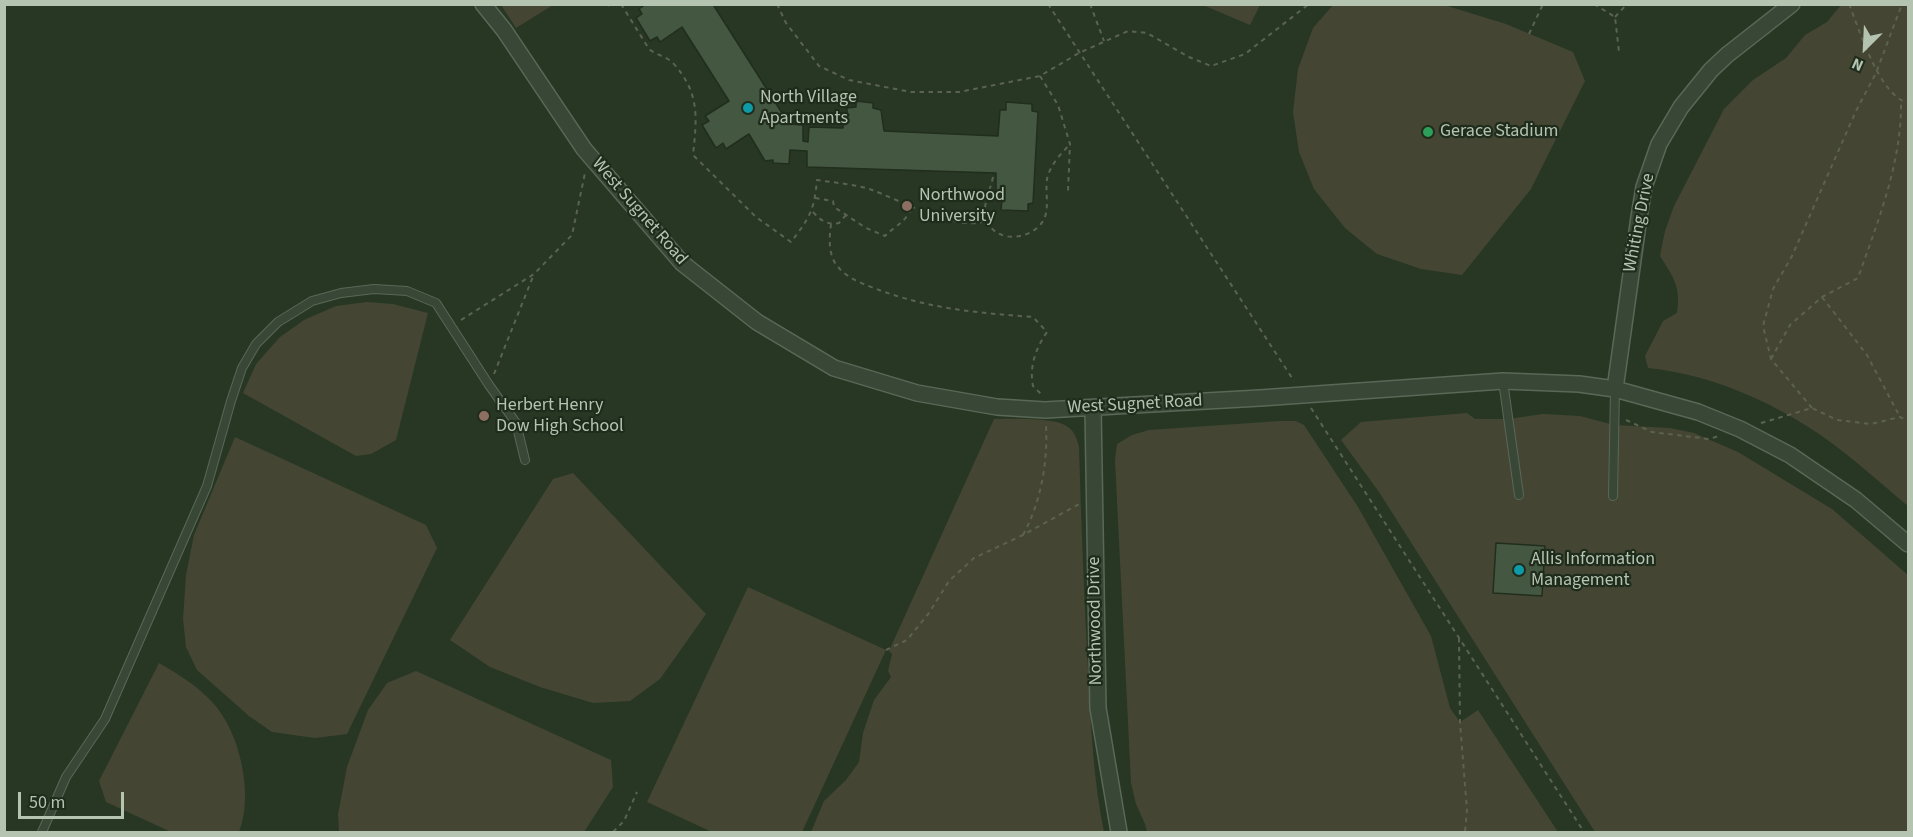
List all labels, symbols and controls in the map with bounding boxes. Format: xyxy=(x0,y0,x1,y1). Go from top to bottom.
north arrow xyxy=(1835,18,1895,78)
text: N xyxy=(1848,52,1867,77)
place label: North Village Apartments xyxy=(760,87,857,130)
marker: North Village Apartments xyxy=(741,101,755,115)
place label: Gerace Stadium xyxy=(1440,121,1558,143)
marker: Gerace Stadium xyxy=(1421,125,1435,139)
street label: West Sugnet Road xyxy=(586,154,692,270)
street label: Whiting Drive xyxy=(1620,172,1660,274)
place label: Northwood University xyxy=(919,185,1005,228)
marker: Northwood University xyxy=(900,199,914,213)
street label: West Sugnet Road xyxy=(1067,391,1203,419)
place label: Herbert Henry Dow High School xyxy=(496,395,624,438)
marker: Herbert Henry Dow High School xyxy=(477,409,491,423)
place label: Allis Information Management xyxy=(1531,549,1655,592)
street label: Northwood Drive xyxy=(1084,557,1108,685)
marker: Allis Information Management xyxy=(1512,563,1526,577)
scale bar xyxy=(21,780,128,818)
text: 50 m xyxy=(29,790,65,815)

